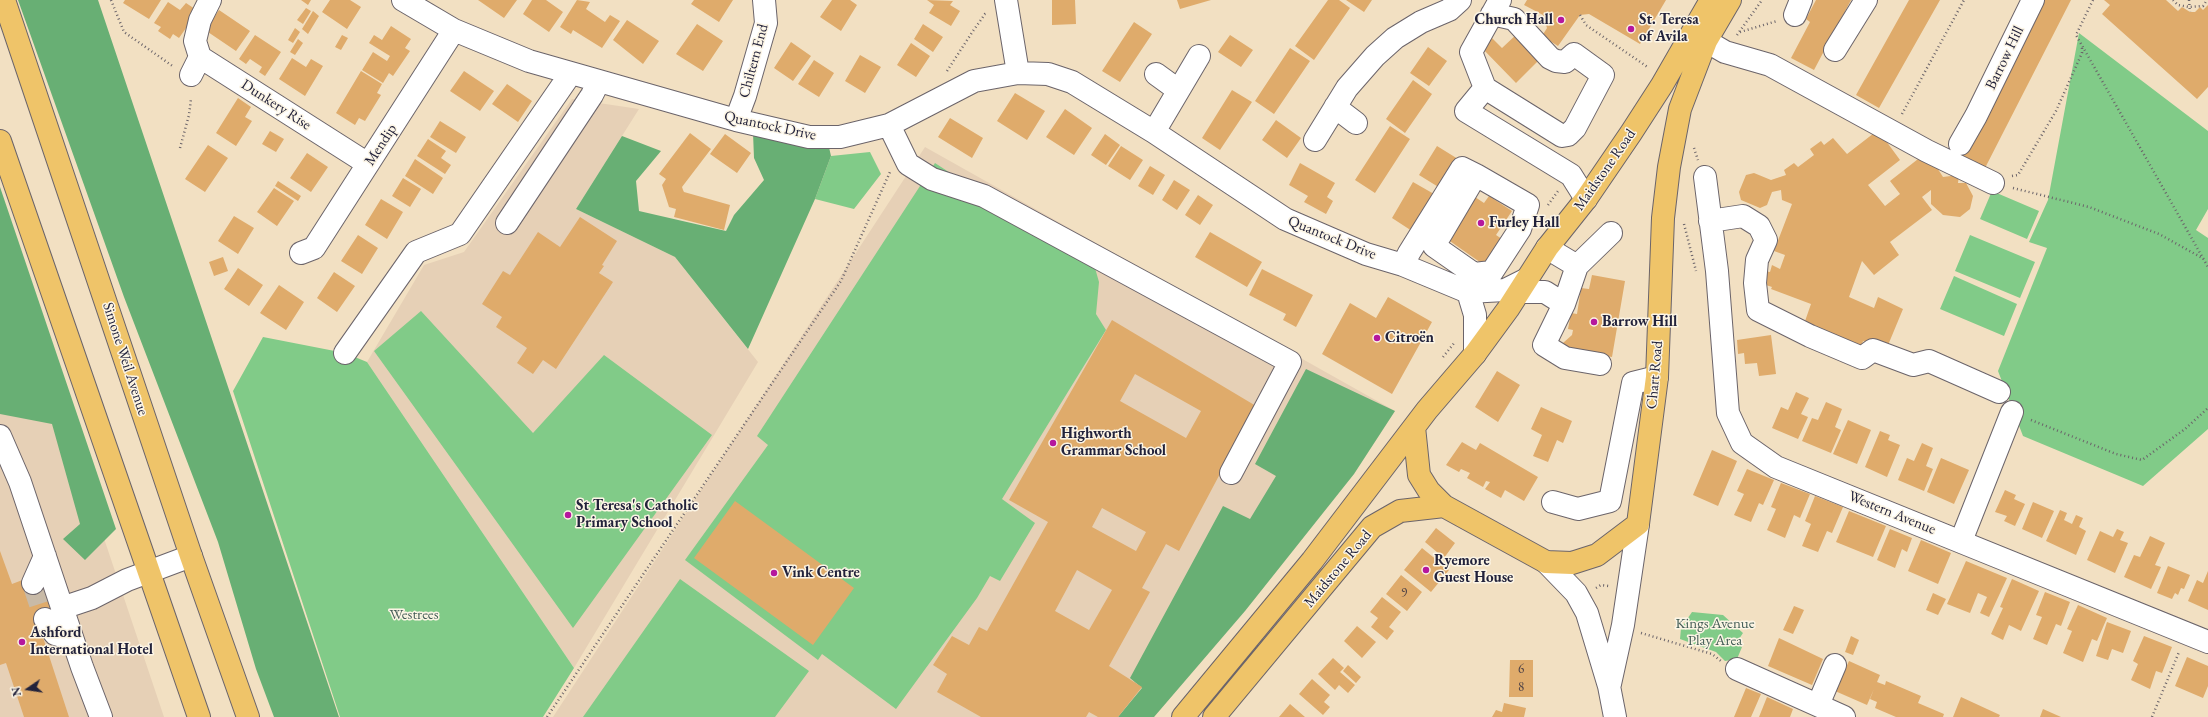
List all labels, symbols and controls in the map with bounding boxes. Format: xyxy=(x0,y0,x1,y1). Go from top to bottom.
place label: Church Hall xyxy=(1475,11,1553,29)
place label: St. Teresa of Avila xyxy=(1639,11,1699,46)
marker: Church Hall xyxy=(1556,15,1566,25)
street label: Chiltern End xyxy=(735,22,773,100)
street label: Barrow Hill xyxy=(1982,23,2028,93)
marker: St. Teresa of Avila xyxy=(1626,24,1636,34)
street label: Dunkery Rise xyxy=(238,76,314,134)
street label: Quantock Drive xyxy=(722,107,818,145)
street label: Mendip xyxy=(361,121,401,169)
street label: Maidstone Road xyxy=(1570,126,1640,214)
street label: Quantock Drive xyxy=(1285,212,1379,264)
place label: Furley Hall xyxy=(1489,214,1560,232)
marker: Furley Hall xyxy=(1476,218,1486,228)
street label: Simone Weil Avenue xyxy=(98,300,152,418)
place label: Barrow Hill xyxy=(1602,313,1677,331)
marker: Barrow Hill xyxy=(1589,317,1599,327)
place label: Citroën xyxy=(1385,329,1434,347)
marker: Citroën xyxy=(1372,333,1382,343)
street label: Chart Road xyxy=(1643,340,1667,410)
place label: Highworth Grammar School xyxy=(1061,425,1166,460)
marker: Highworth Grammar School xyxy=(1048,438,1058,448)
street label: Western Avenue xyxy=(1846,487,1938,539)
place label: St Teresa's Catholic Primary School xyxy=(576,497,698,532)
marker: St Teresa's Catholic Primary School xyxy=(563,510,573,520)
street label: Maidstone Road xyxy=(1300,527,1376,611)
place label: Ryemore Guest House xyxy=(1434,552,1513,587)
place label: Vink Centre xyxy=(782,564,860,582)
marker: Ryemore Guest House xyxy=(1421,565,1431,575)
marker: Vink Centre xyxy=(769,568,779,578)
house number: 9 xyxy=(1401,585,1407,601)
park label: Westrees xyxy=(389,606,439,624)
park label: Kings Avenue Play Area xyxy=(1675,615,1755,650)
place label: Ashford International Hotel xyxy=(30,624,153,659)
marker: Ashford International Hotel xyxy=(17,637,27,647)
house number: 6 xyxy=(1518,661,1524,677)
north arrow xyxy=(8,669,48,709)
house number: 8 xyxy=(1518,679,1524,695)
text: N xyxy=(8,686,24,698)

